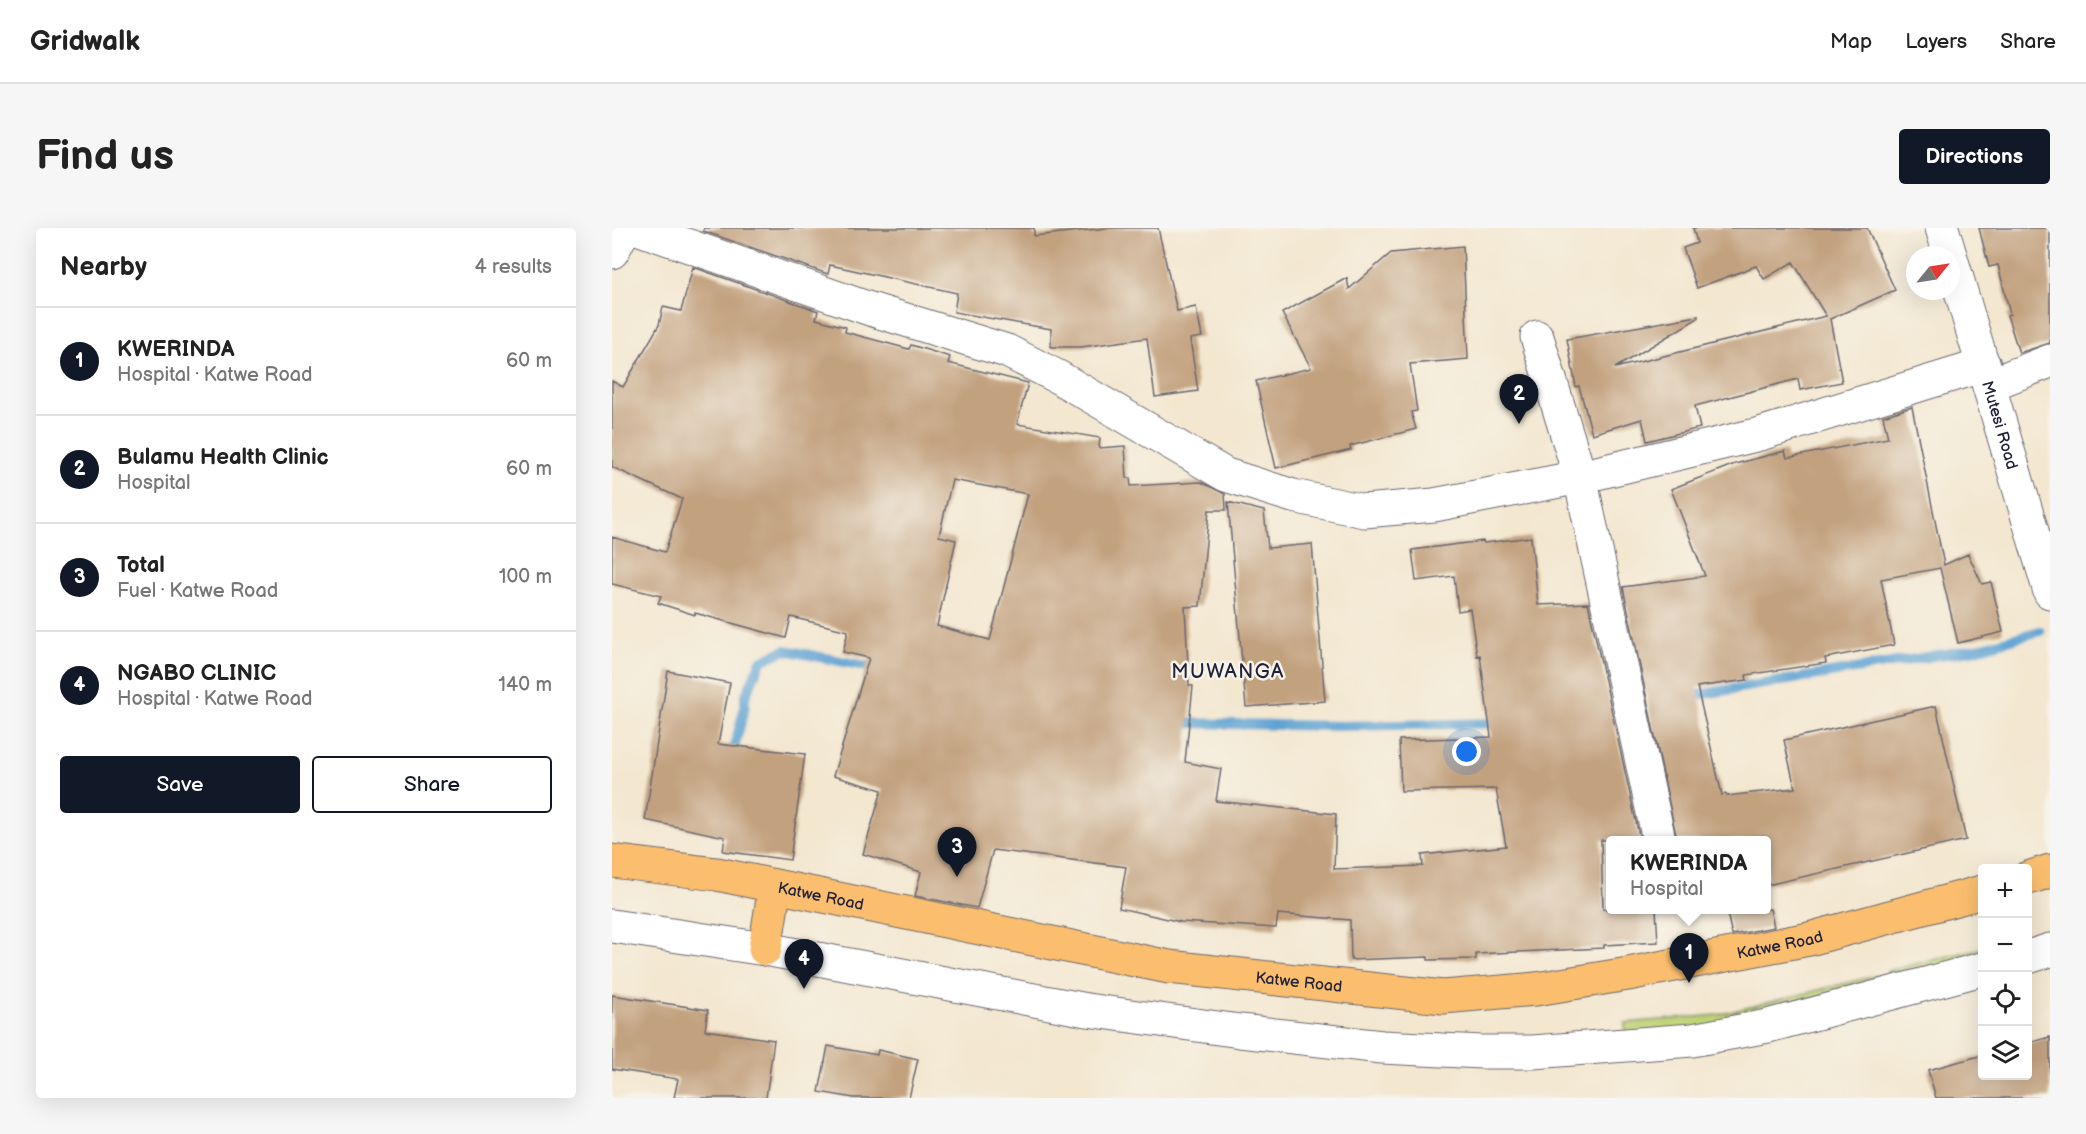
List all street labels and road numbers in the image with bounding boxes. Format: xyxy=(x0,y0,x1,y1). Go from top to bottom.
street label: Mutesi Road xyxy=(1977,379,2021,472)
street label: Katwe Road xyxy=(776,879,865,915)
street label: Katwe Road xyxy=(1735,928,1825,964)
street label: Katwe Road xyxy=(1254,969,1343,997)

